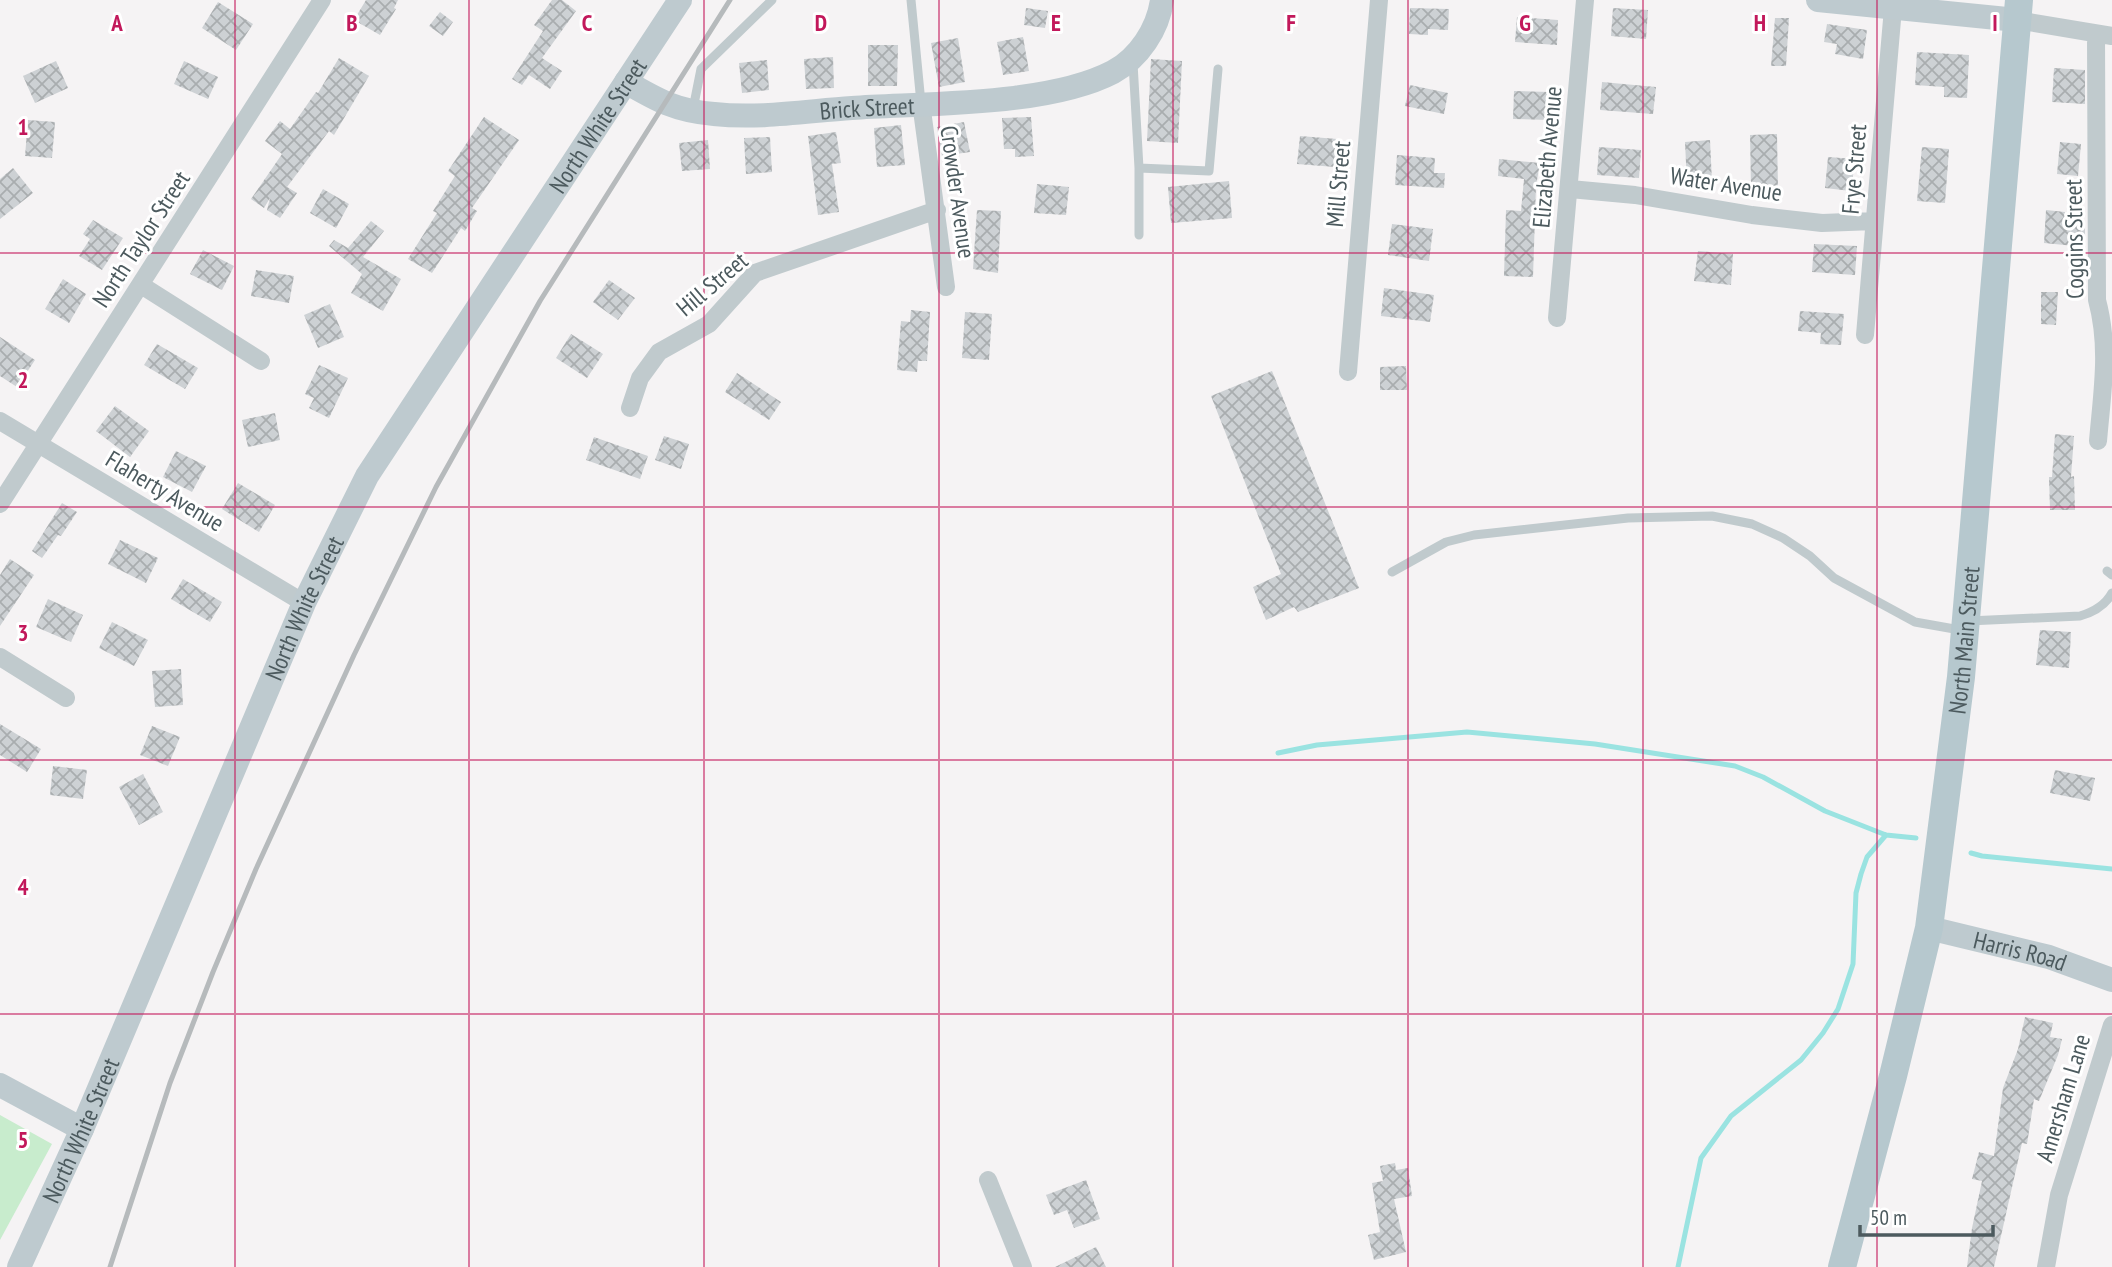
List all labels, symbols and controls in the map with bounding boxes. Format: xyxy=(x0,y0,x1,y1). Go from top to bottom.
text: A xyxy=(110,8,123,37)
text: B xyxy=(346,8,358,37)
text: C xyxy=(582,8,593,37)
text: D xyxy=(815,8,827,37)
text: E xyxy=(1051,8,1061,37)
text: F xyxy=(1286,8,1296,37)
text: G xyxy=(1519,8,1531,37)
text: H xyxy=(1754,8,1766,37)
text: I xyxy=(1992,8,1998,37)
street label: North White Street xyxy=(542,52,653,199)
street label: Elizabeth Avenue xyxy=(1525,85,1569,229)
street label: Brick Street xyxy=(818,90,915,126)
text: 1 xyxy=(18,112,29,141)
street label: Frye Street xyxy=(1835,122,1873,215)
street label: Crowder Avenue xyxy=(933,124,983,260)
street label: Mill Street xyxy=(1319,139,1357,228)
street label: Water Avenue xyxy=(1668,160,1784,208)
street label: North Taylor Street xyxy=(85,165,197,313)
street label: Coggins Street xyxy=(2057,178,2091,299)
street label: Hill Street xyxy=(670,245,754,323)
text: 2 xyxy=(18,365,29,394)
street label: Flaherty Avenue xyxy=(100,444,230,538)
street label: North White Street xyxy=(258,530,351,685)
street label: North Main Street xyxy=(1941,565,1986,716)
text: 3 xyxy=(18,618,29,647)
text: 4 xyxy=(18,872,29,901)
street label: Harris Road xyxy=(1971,924,2071,978)
street label: Amersham Lane xyxy=(2029,1030,2097,1166)
street label: North White Street xyxy=(35,1053,126,1208)
text: 5 xyxy=(18,1125,29,1154)
scale bar xyxy=(1860,1194,1993,1238)
text: 50 m xyxy=(1870,1204,1907,1231)

